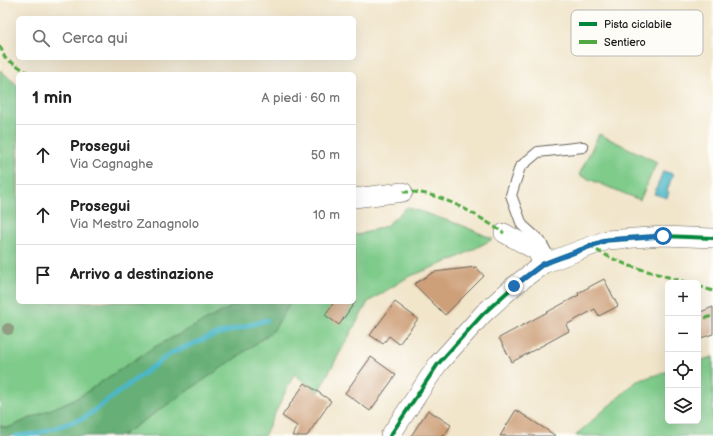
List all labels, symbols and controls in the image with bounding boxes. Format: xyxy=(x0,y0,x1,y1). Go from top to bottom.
legend xyxy=(571,10,703,56)
search box xyxy=(16,16,356,60)
text: Pista ciclabile xyxy=(604,18,672,31)
icon: search xyxy=(30,27,52,49)
text: Cerca qui xyxy=(62,29,128,48)
text: Sentiero xyxy=(604,36,646,49)
text: 1 min xyxy=(32,88,72,108)
text: A piedi · 60 m xyxy=(261,90,340,106)
text: Prosegui xyxy=(70,137,130,156)
icon: ahead xyxy=(32,144,54,166)
text: 50 m xyxy=(311,147,340,163)
text: Via Cagnaghe xyxy=(70,156,153,172)
text: Prosegui xyxy=(70,197,130,216)
icon: ahead xyxy=(32,204,54,226)
text: 10 m xyxy=(313,207,340,223)
text: Via Mestro Zanagnolo xyxy=(70,216,199,232)
route start xyxy=(654,227,672,245)
icon: arrive xyxy=(32,264,54,286)
text: Arrivo a destinazione xyxy=(70,265,214,284)
route end xyxy=(505,277,523,295)
map controls xyxy=(665,280,701,424)
button: + xyxy=(665,280,701,316)
button: − xyxy=(665,316,701,352)
button: locate xyxy=(665,352,701,388)
button: layers xyxy=(665,388,701,424)

